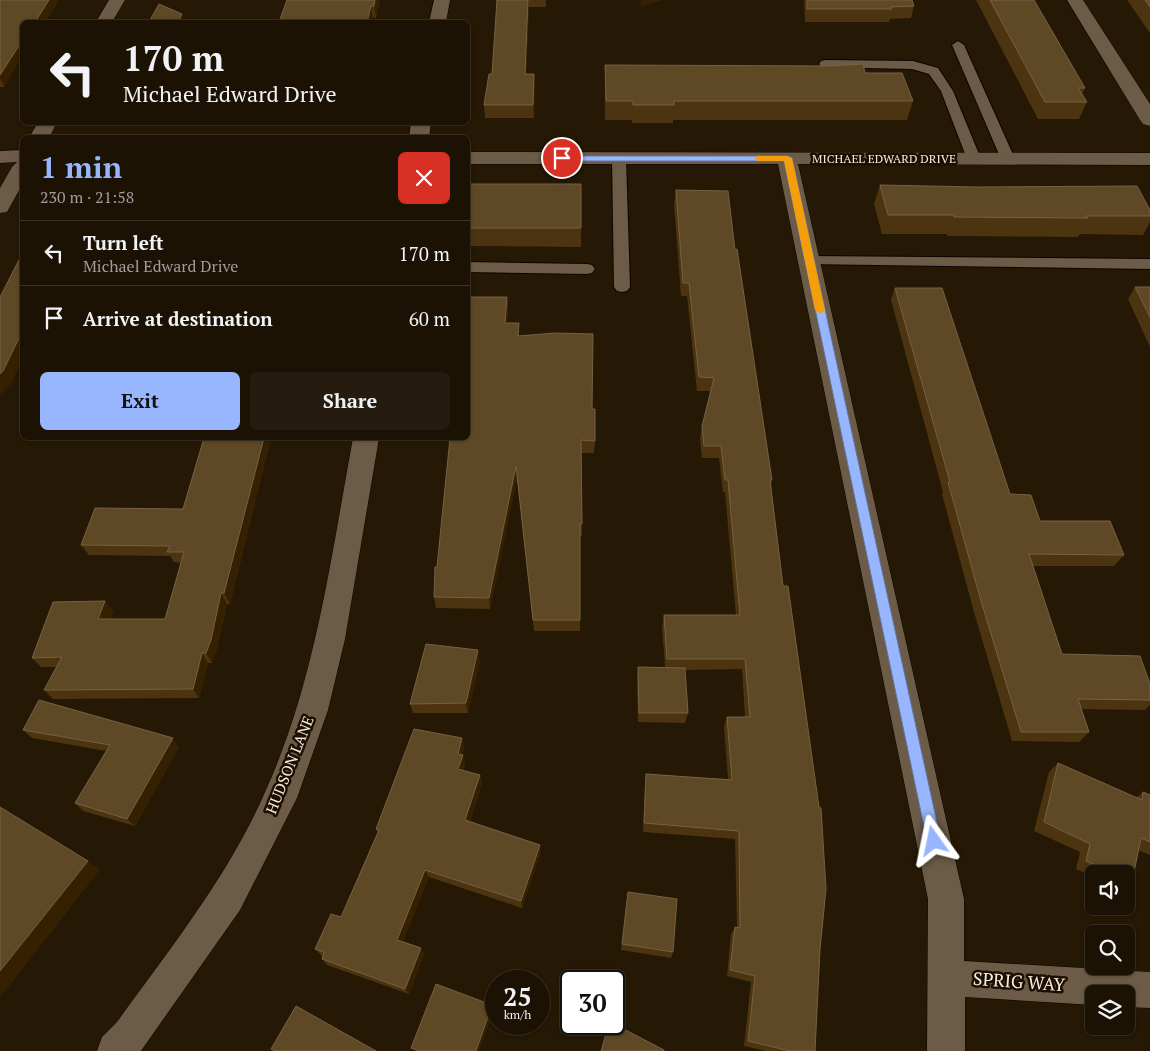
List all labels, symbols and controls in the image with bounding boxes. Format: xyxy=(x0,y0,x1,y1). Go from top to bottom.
text: 170 m xyxy=(123,35,224,81)
icon: left xyxy=(40,40,105,105)
text: Michael Edward Drive xyxy=(123,79,337,108)
pin xyxy=(541,137,583,179)
icon: arrive xyxy=(548,144,576,172)
text: 1 min xyxy=(40,147,122,187)
street label: MICHAEL EDWARD DRIVE xyxy=(812,151,956,166)
button: close xyxy=(398,152,450,204)
text: 230 m · 21:58 xyxy=(40,186,134,208)
text: Turn left xyxy=(83,230,164,255)
icon: left xyxy=(40,239,68,267)
text: 170 m xyxy=(399,241,450,266)
text: Michael Edward Drive xyxy=(83,255,238,277)
icon: arrive xyxy=(40,304,68,332)
text: Arrive at destination xyxy=(83,306,272,331)
text: 60 m xyxy=(409,306,450,331)
button: Exit xyxy=(40,372,240,430)
button: Share xyxy=(250,372,450,430)
street label: HUDSON LANE xyxy=(260,713,318,816)
position arrow xyxy=(907,814,959,866)
map controls xyxy=(1085,865,1135,1035)
button: sound xyxy=(1085,865,1135,915)
button: search xyxy=(1085,925,1135,975)
street label: SPRIG WAY xyxy=(972,966,1066,996)
speed limit sign: 30 xyxy=(560,970,625,1035)
text: 25 xyxy=(503,980,532,1013)
button: layers xyxy=(1085,985,1135,1035)
text: km/h xyxy=(504,1007,531,1022)

